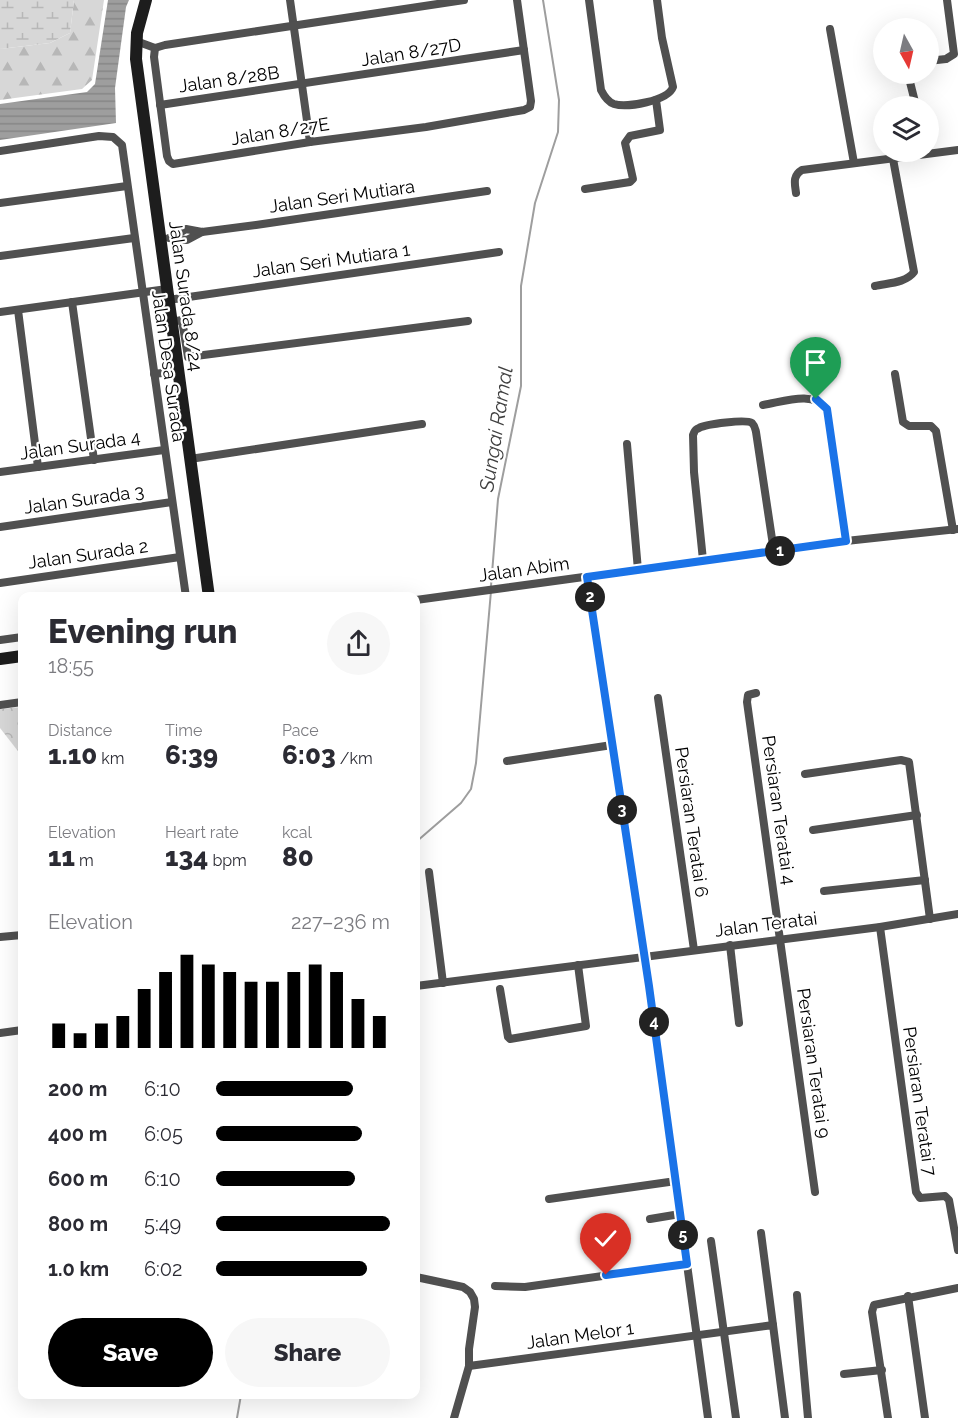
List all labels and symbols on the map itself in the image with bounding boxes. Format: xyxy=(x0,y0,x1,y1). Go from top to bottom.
north arrow xyxy=(873,18,939,84)
street label: Jalan 8/27D xyxy=(359,34,463,70)
street label: Jalan 8/28B xyxy=(177,62,281,96)
street label: Jalan 8/27E xyxy=(229,113,331,149)
street label: Jalan Seri Mutiara xyxy=(268,175,416,217)
street label: Jalan Surada 8/24 xyxy=(165,219,207,373)
street label: Jalan Seri Mutiara 1 xyxy=(251,238,412,281)
street label: Jalan Desa Surada xyxy=(148,289,190,443)
pin xyxy=(790,337,841,399)
water label: Sungai Ramal xyxy=(474,365,518,494)
street label: Jalan Surada 4 xyxy=(19,426,142,464)
street label: Jalan Surada 3 xyxy=(23,480,145,518)
street label: Jalan Surada 2 xyxy=(27,535,149,573)
pin: 1 xyxy=(765,536,795,566)
street label: Jalan Abim xyxy=(477,552,571,586)
pin: 2 xyxy=(575,582,605,612)
street label: Persiaran Teratai 4 xyxy=(758,734,800,886)
street label: Persiaran Teratai 6 xyxy=(671,745,713,899)
pin: 3 xyxy=(607,795,637,825)
street label: Jalan Teratai xyxy=(714,907,818,941)
street label: Persiaran Teratai 9 xyxy=(793,987,835,1139)
pin: 4 xyxy=(639,1007,669,1037)
street label: Persiaran Teratai 7 xyxy=(899,1025,941,1177)
pin xyxy=(580,1213,631,1275)
pin: 5 xyxy=(668,1220,698,1250)
street label: Jalan Melor 1 xyxy=(525,1317,635,1353)

